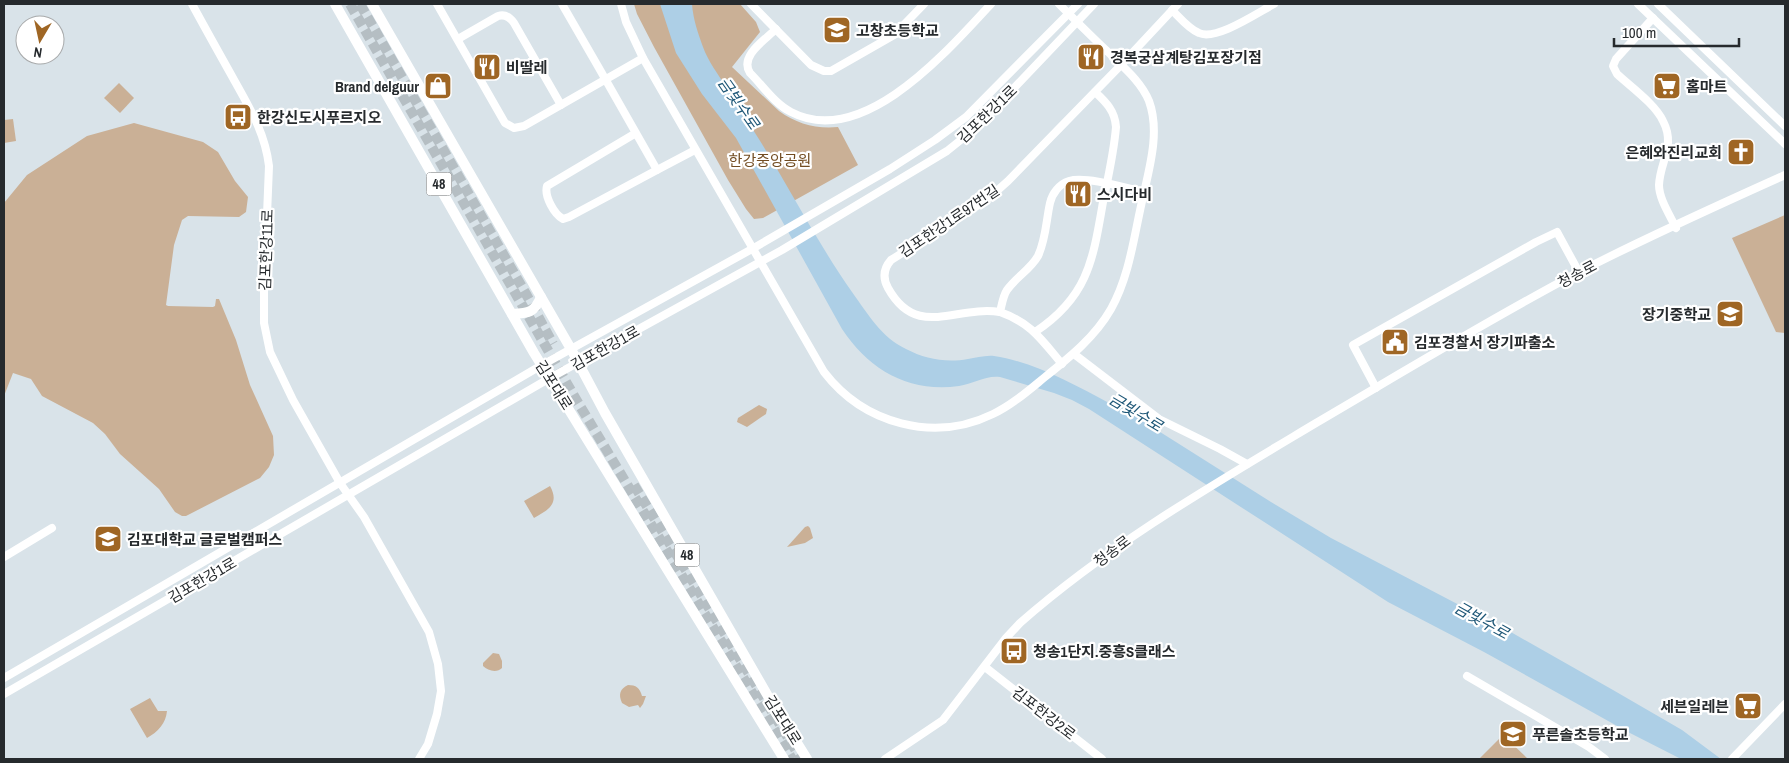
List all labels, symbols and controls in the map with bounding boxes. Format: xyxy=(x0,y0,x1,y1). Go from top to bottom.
north arrow xyxy=(15,15,65,65)
school or university icon: 고창초등학교 xyxy=(822,15,852,45)
scale bar xyxy=(1614,15,1739,47)
place label: 고창초등학교 xyxy=(856,20,939,41)
text: 100 m xyxy=(1622,22,1656,43)
restaurant icon: 경복궁삼계탕김포장기점 xyxy=(1076,42,1106,72)
text: N xyxy=(32,43,43,62)
place label: 경복궁삼계탕김포장기점 xyxy=(1110,47,1262,68)
restaurant icon: 비딸레 xyxy=(472,52,502,82)
place label: 비딸레 xyxy=(506,57,547,78)
shop icon: Brand delguur xyxy=(423,71,453,101)
supermarket icon: 홈마트 xyxy=(1652,71,1682,101)
water label: 금빛수로 xyxy=(713,73,766,134)
place label: Brand delguur xyxy=(335,76,419,97)
place label: 홈마트 xyxy=(1686,76,1728,97)
street label: 김포한강1로 xyxy=(952,80,1022,148)
bus stop icon: 한강신도시푸르지오 xyxy=(223,102,253,132)
place label: 한강신도시푸르지오 xyxy=(257,107,381,128)
church icon: 은혜와진리교회 xyxy=(1726,137,1756,167)
place label: 은혜와진리교회 xyxy=(1625,142,1722,163)
park label: 한강중앙공원 xyxy=(729,150,811,171)
road number: 48 xyxy=(426,172,452,195)
restaurant icon: 스시다비 xyxy=(1063,179,1093,209)
street label: 김포한강1로97번길 xyxy=(895,180,1003,262)
place label: 스시다비 xyxy=(1097,184,1152,205)
street label: 김포한강11로 xyxy=(254,209,278,291)
street label: 청송로 xyxy=(1554,255,1600,293)
school or university icon: 장기중학교 xyxy=(1715,299,1745,329)
place label: 장기중학교 xyxy=(1642,304,1711,325)
street label: 김포한강1로 xyxy=(567,320,643,376)
public building icon: 김포경찰서 장기파출소 xyxy=(1380,327,1410,357)
place label: 김포경찰서 장기파출소 xyxy=(1414,332,1556,353)
street label: 김포대로 xyxy=(530,356,578,414)
water label: 금빛수로 xyxy=(1105,387,1168,437)
school or university icon: 김포대학교 글로벌캠퍼스 xyxy=(93,524,123,554)
place label: 김포대학교 글로벌캠퍼스 xyxy=(127,529,282,550)
street label: 청송로 xyxy=(1089,530,1135,572)
road number: 48 xyxy=(674,544,700,566)
street label: 김포한강1로 xyxy=(164,552,240,608)
water label: 금빛수로 xyxy=(1451,596,1514,645)
bus stop icon: 청송1단지.중흥S클래스 xyxy=(999,636,1029,666)
place label: 청송1단지.중흥S클래스 xyxy=(1033,641,1176,662)
street label: 김포한강2로 xyxy=(1008,681,1080,745)
street label: 김포대로 xyxy=(759,691,807,749)
supermarket icon: 세븐일레븐 xyxy=(1733,691,1763,721)
place label: 세븐일레븐 xyxy=(1660,696,1729,717)
school or university icon: 푸른솔초등학교 xyxy=(1498,719,1528,749)
place label: 푸른솔초등학교 xyxy=(1532,724,1629,745)

